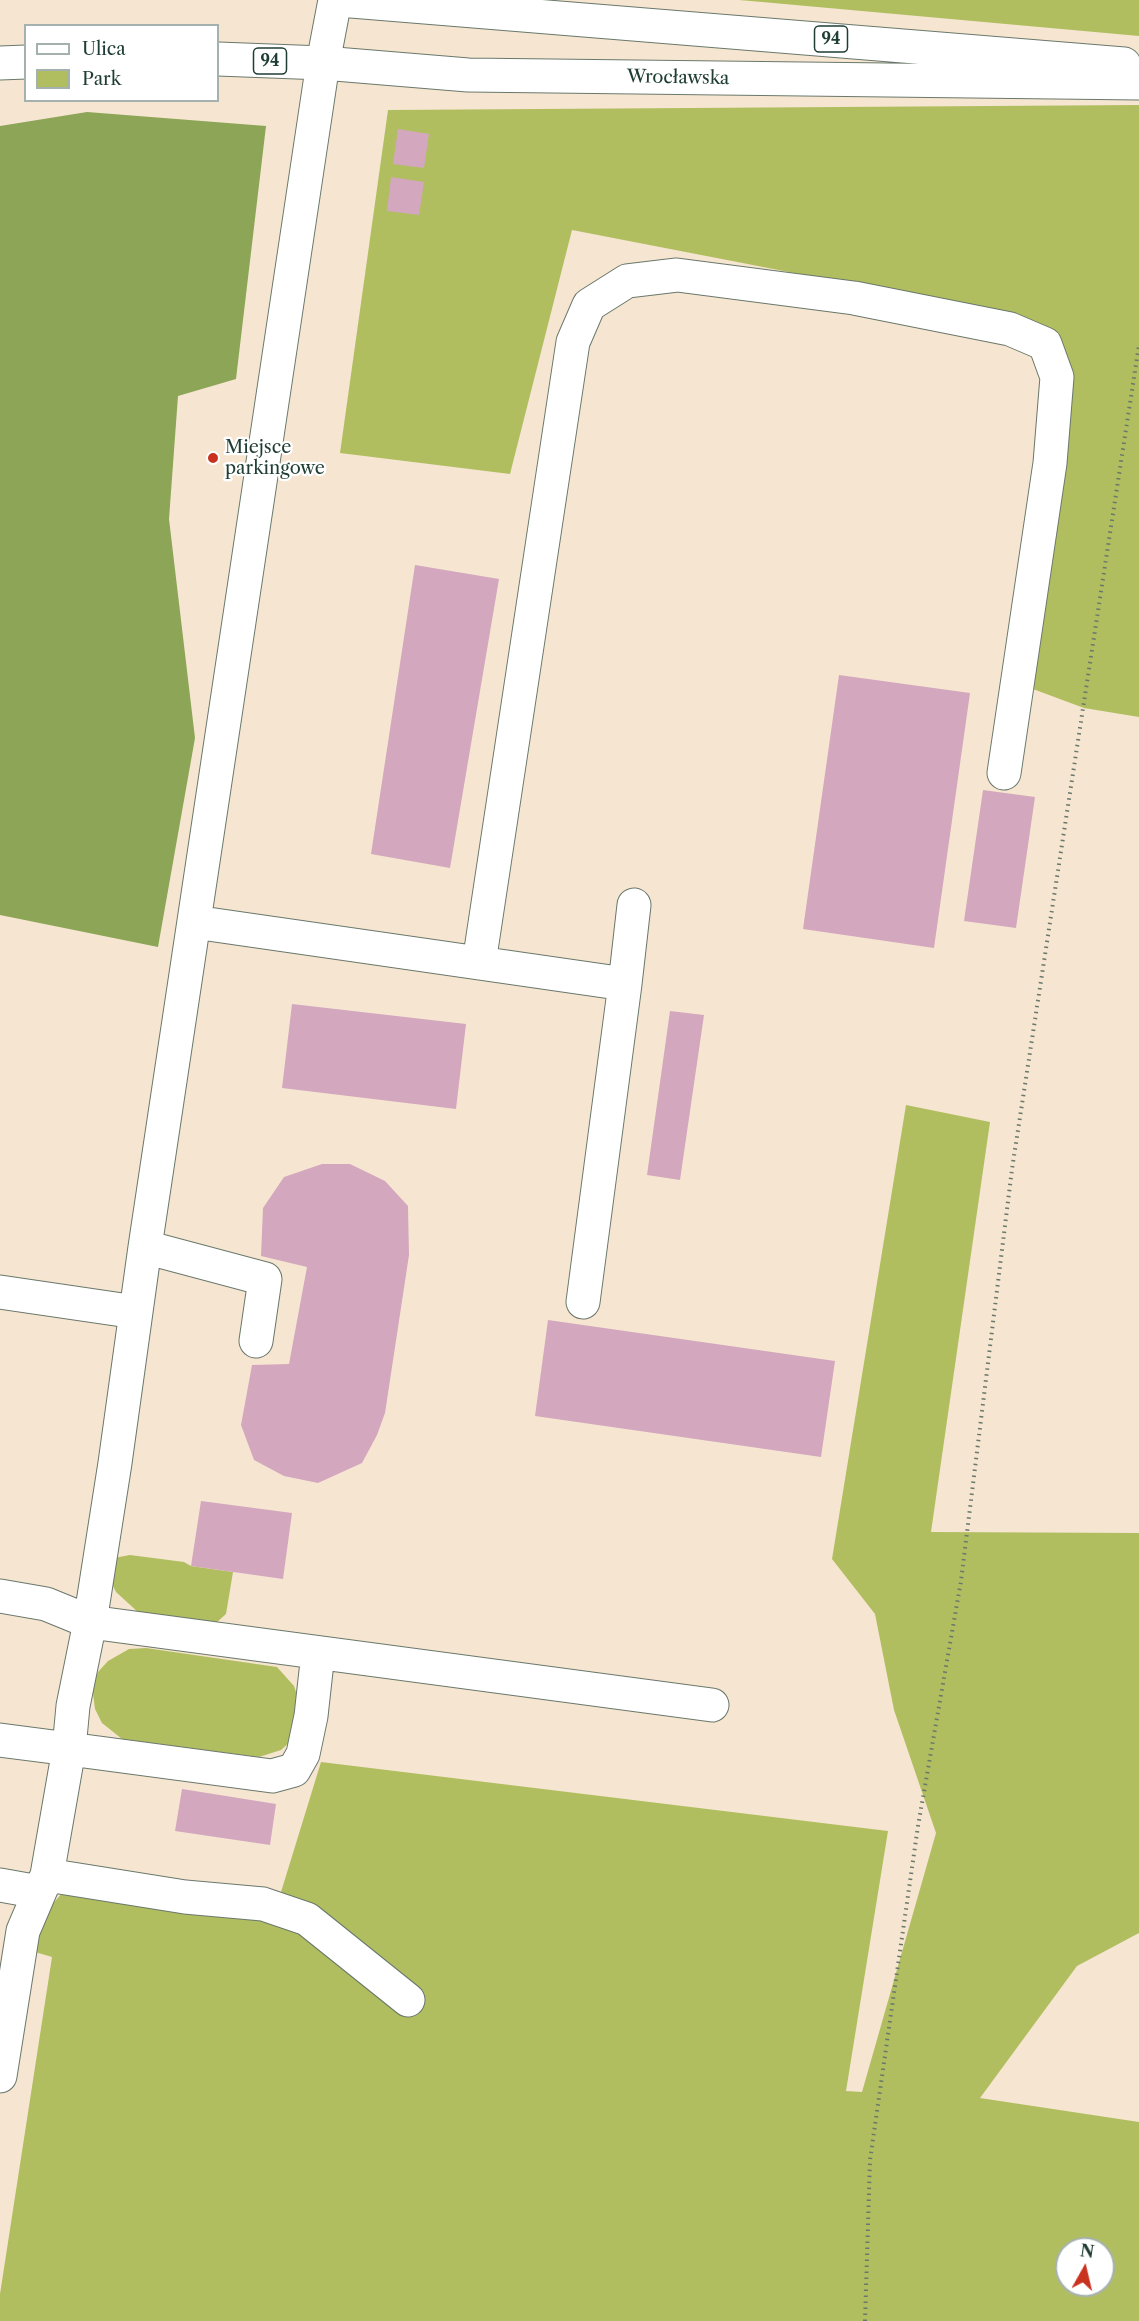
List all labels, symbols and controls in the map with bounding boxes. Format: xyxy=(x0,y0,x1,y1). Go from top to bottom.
legend xyxy=(24,24,219,102)
road number: 94 xyxy=(814,26,848,52)
text: Ulica xyxy=(82,38,126,60)
road number: 94 xyxy=(254,48,286,74)
street label: Wrocławska xyxy=(627,66,729,90)
text: Park xyxy=(82,68,121,90)
place label: Miejsce parkingowe xyxy=(225,437,325,480)
marker: Miejsce parkingowe xyxy=(206,451,220,465)
north arrow xyxy=(1055,2237,1115,2297)
text: N xyxy=(1079,2240,1096,2262)

